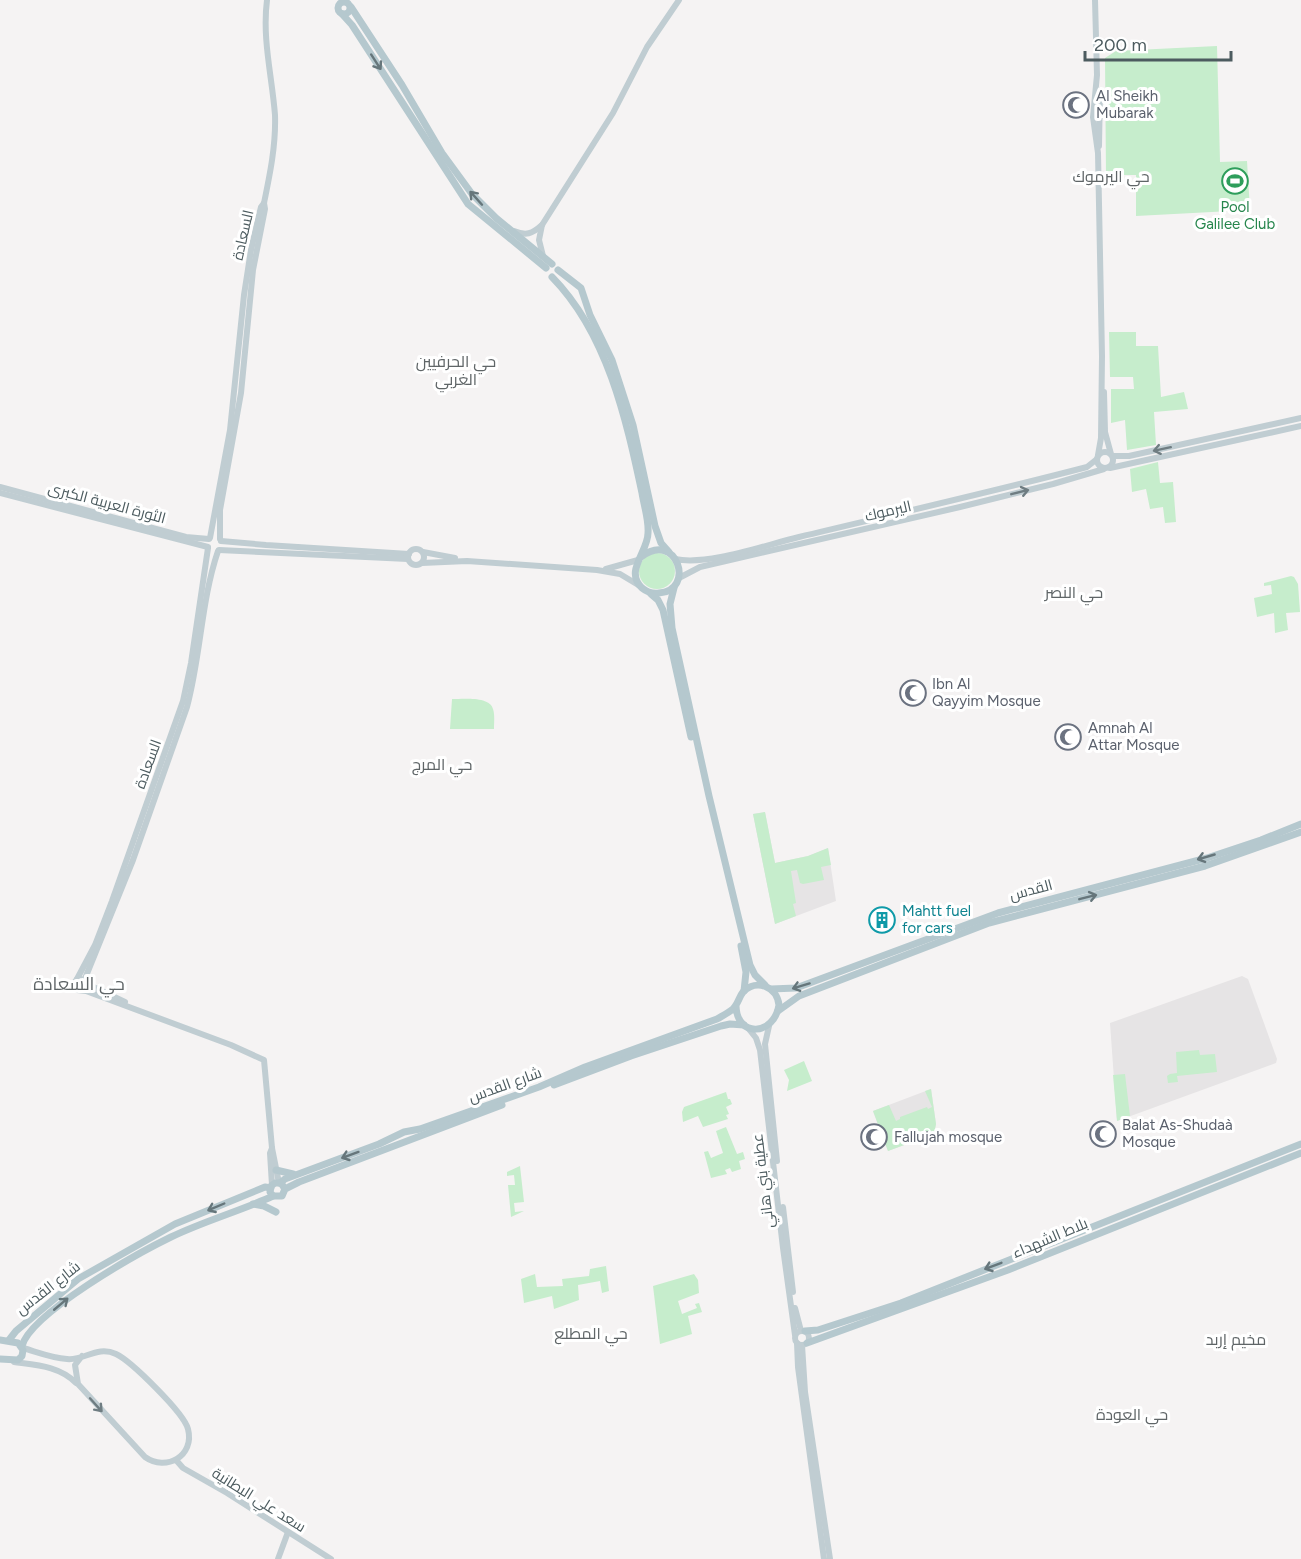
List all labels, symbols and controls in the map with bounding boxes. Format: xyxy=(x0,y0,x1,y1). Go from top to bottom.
scale bar xyxy=(1085,24,1230,62)
text: 200 m xyxy=(1094,34,1147,56)
one-way arrow xyxy=(369,53,382,70)
place label: Al Sheikh Mubarak xyxy=(1096,87,1158,122)
mosque icon: Al Sheikh Mubarak xyxy=(1061,90,1091,120)
sports icon: Pool Galilee Club xyxy=(1220,166,1250,196)
district label: حي اليرموك xyxy=(1072,167,1150,190)
one-way arrow xyxy=(469,191,483,206)
place label: Pool Galilee Club xyxy=(1195,198,1275,233)
street label: السعادة xyxy=(228,208,258,262)
district label: حي الحرفيين الغربي xyxy=(416,352,496,393)
one-way arrow xyxy=(1153,444,1172,455)
street label: الثورة العربية الكبرى xyxy=(46,479,168,528)
one-way arrow xyxy=(1010,486,1029,498)
street label: اليرموك xyxy=(863,497,913,525)
district label: حي النصر xyxy=(1044,583,1103,606)
place label: Ibn Al Qayyim Mosque xyxy=(932,675,1041,710)
mosque icon: Ibn Al Qayyim Mosque xyxy=(898,678,928,708)
place label: Amnah Al Attar Mosque xyxy=(1088,719,1180,754)
mosque icon: Amnah Al Attar Mosque xyxy=(1053,722,1083,752)
street label: السعادة xyxy=(131,737,165,791)
district label: حي المرج xyxy=(412,755,472,778)
one-way arrow xyxy=(1197,852,1216,863)
street label: القدس xyxy=(1007,876,1055,905)
one-way arrow xyxy=(1078,891,1097,903)
place label: Mahtt fuel for cars xyxy=(902,902,971,937)
building icon: Mahtt fuel for cars xyxy=(867,905,897,935)
district label: حي السعادة xyxy=(33,973,125,998)
one-way arrow xyxy=(792,981,811,992)
street label: شارع القدس xyxy=(466,1063,545,1108)
place label: Balat As-Shudaà Mosque xyxy=(1122,1116,1233,1151)
mosque icon: Balat As-Shudaà Mosque xyxy=(1088,1119,1118,1149)
mosque icon: Fallujah mosque xyxy=(859,1122,889,1152)
place label: Fallujah mosque xyxy=(894,1128,1002,1146)
street label: عطية بني هاني xyxy=(748,1132,781,1229)
one-way arrow xyxy=(341,1150,360,1161)
one-way arrow xyxy=(207,1202,225,1213)
street label: بلاط الشهداء xyxy=(1009,1214,1091,1263)
street label: شارع القدس xyxy=(12,1257,85,1320)
one-way arrow xyxy=(984,1261,1003,1272)
one-way arrow xyxy=(53,1297,68,1311)
district label: حي المطلع xyxy=(554,1324,628,1347)
district label: مخيم إربد xyxy=(1206,1330,1266,1351)
one-way arrow xyxy=(89,1397,103,1412)
district label: حي العودة xyxy=(1096,1405,1168,1428)
street label: سعد علي البطانية xyxy=(207,1464,309,1539)

